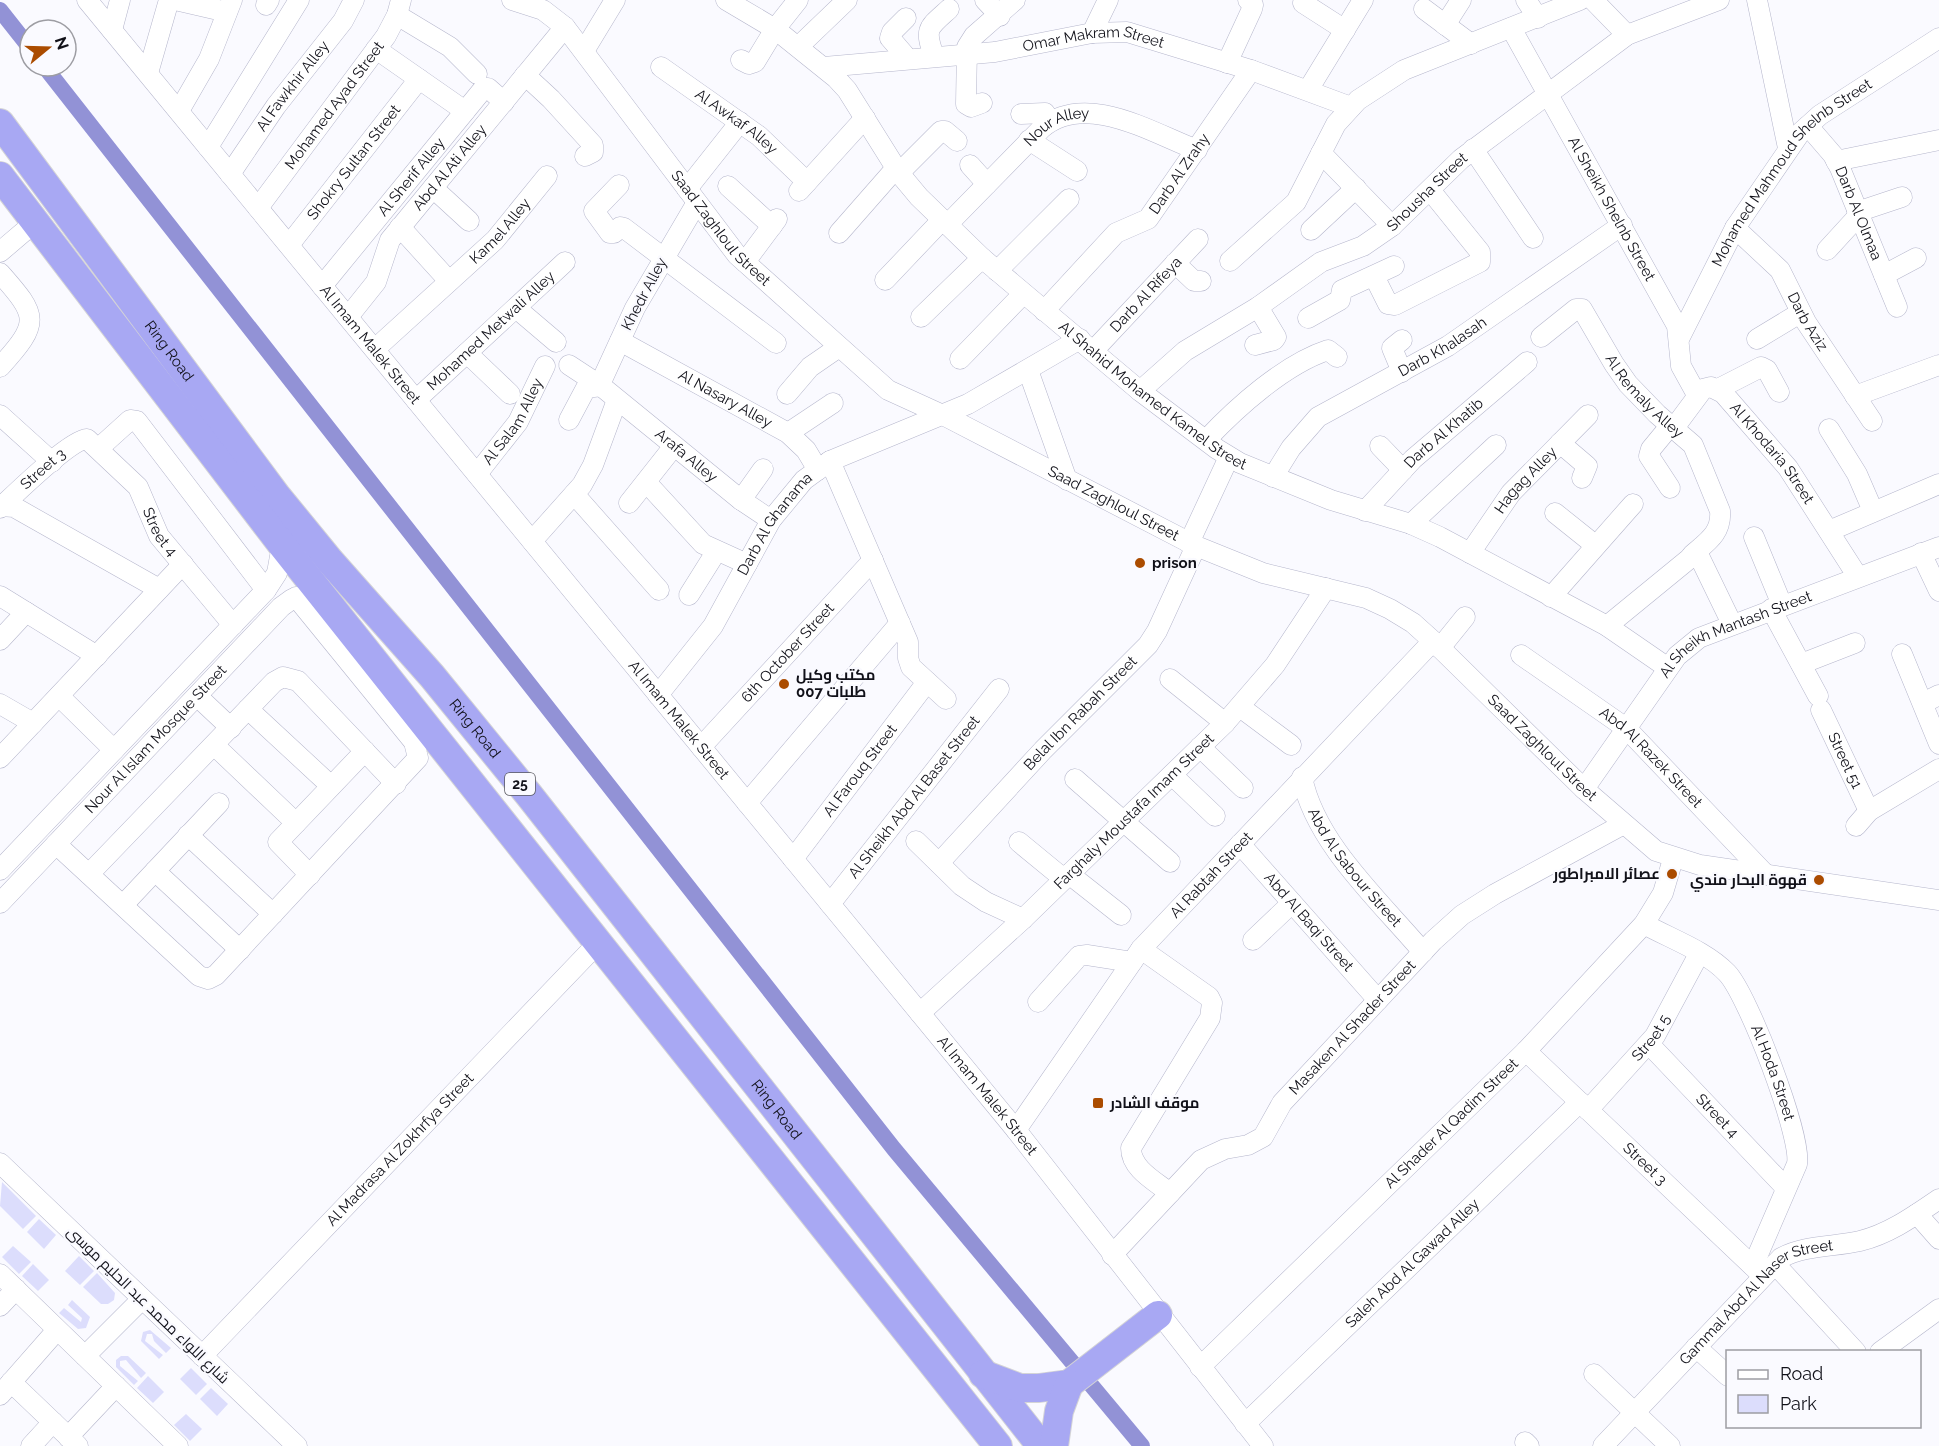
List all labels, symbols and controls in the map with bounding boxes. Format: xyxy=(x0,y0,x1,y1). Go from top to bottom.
north arrow xyxy=(18,18,78,78)
street label: Omar Makram Street xyxy=(1021,22,1166,55)
text: N xyxy=(51,34,73,52)
street label: Al Fawkhir Alley xyxy=(253,37,333,135)
street label: Mohamed Ayad Street xyxy=(281,38,388,173)
street label: Mohamed Mahmoud Shelnb Street xyxy=(1708,75,1875,270)
street label: Al Awkaf Alley xyxy=(692,85,781,158)
street label: Shokry Sultan Street xyxy=(303,101,404,223)
street label: Nour Alley xyxy=(1020,104,1089,150)
street label: Abd Al Ati Alley xyxy=(409,121,490,214)
street label: Darb Al Zrahy xyxy=(1145,130,1213,218)
street label: Al Sherif Alley xyxy=(374,134,449,220)
street label: Al Sheikh Shelnb Street xyxy=(1564,134,1659,284)
street label: Shousha Street xyxy=(1383,149,1471,235)
street label: Darb Al Olmaa xyxy=(1831,164,1886,263)
street label: Saad Zaghloul Street xyxy=(667,167,774,290)
street label: Kamel Alley xyxy=(466,195,534,268)
street label: Darb Al Rifeya xyxy=(1106,253,1186,336)
street label: Khedr Alley xyxy=(617,255,671,333)
street label: Mohamed Metwali Alley xyxy=(423,267,558,394)
street label: Al Imam Malek Street xyxy=(316,281,424,408)
street label: Darb Aziz xyxy=(1784,289,1832,354)
street label: Darb Khalasah xyxy=(1395,313,1490,381)
street label: Ring Road xyxy=(141,317,198,385)
street label: Al Shahid Mohamed Kamel Street xyxy=(1055,318,1249,474)
street label: Al Remaly Alley xyxy=(1601,351,1687,442)
street label: Al Nasary Alley xyxy=(675,366,775,432)
street label: Al Salam Alley xyxy=(479,375,547,468)
street label: Darb Al Khatib xyxy=(1400,394,1487,472)
street label: Al Khodaria Street xyxy=(1726,399,1818,507)
street label: Arafa Alley xyxy=(652,425,721,486)
street label: Hagag Alley xyxy=(1491,443,1561,517)
street label: Street 3 xyxy=(17,445,69,493)
street label: Saad Zaghloul Street xyxy=(1045,462,1182,545)
street label: Darb Al Ghanama xyxy=(734,468,815,578)
street label: Street 4 xyxy=(139,505,181,560)
place label: prison xyxy=(1152,554,1197,572)
marker: prison xyxy=(1133,556,1147,570)
street label: Al Sheikh Mantash Street xyxy=(1655,587,1814,681)
street label: 6th October Street xyxy=(738,599,838,706)
street label: Belal Ibn Rabah Street xyxy=(1020,652,1141,774)
street label: Al Imam Malek Street xyxy=(625,657,733,783)
street label: Nour Al Islam Mosque Street xyxy=(81,661,230,817)
place label: مكتب وكيل طلبات 007 xyxy=(796,666,875,701)
marker: مكتب وكيل طلبات 007 xyxy=(777,677,791,691)
street label: Saad Zaghloul Street xyxy=(1484,691,1600,805)
street label: Ring Road xyxy=(445,695,504,762)
street label: Abd Al Razek Street xyxy=(1596,703,1706,811)
street label: Al Sheikh Abd Al Baset Street xyxy=(845,712,984,882)
street label: Al Farouq Street xyxy=(819,721,901,820)
street label: Farghaly Moustafa Imam Street xyxy=(1050,730,1218,893)
street label: Street 51 xyxy=(1824,730,1866,792)
road number: 25 xyxy=(505,773,535,795)
street label: Abd Al Sabour Street xyxy=(1304,805,1405,930)
street label: Al Rabtah Street xyxy=(1166,828,1256,922)
place label: عصائر الامبراطور xyxy=(1552,865,1660,883)
marker: عصائر الامبراطور xyxy=(1665,867,1679,881)
street label: Abd Al Baqi Street xyxy=(1260,869,1357,975)
place label: قهوة البحار مندي xyxy=(1690,871,1807,892)
marker: قهوة البحار مندي xyxy=(1812,873,1826,887)
street label: Masaken Al Shader Street xyxy=(1285,957,1419,1099)
street label: Street 5 xyxy=(1628,1011,1674,1065)
street label: Al Hoda Street xyxy=(1747,1022,1798,1123)
street label: Al Imam Malek Street xyxy=(933,1032,1041,1159)
street label: Al Shader Al Qadim Street xyxy=(1381,1055,1522,1192)
street label: Al Madrasa Al Zokhrfya Street xyxy=(323,1069,477,1230)
street label: Ring Road xyxy=(747,1076,805,1143)
street label: Street 4 xyxy=(1692,1090,1742,1141)
place label: موقف الشادر xyxy=(1109,1094,1199,1112)
marker: موقف الشادر xyxy=(1091,1096,1105,1110)
street label: Street 3 xyxy=(1619,1139,1671,1189)
street label: Saleh Abd Al Gawad Alley xyxy=(1342,1195,1483,1332)
street label: شارع اللواء محمد عبد الحليم موسى xyxy=(62,1223,233,1389)
street label: Gammal Abd Al Naser Street xyxy=(1676,1236,1834,1369)
legend xyxy=(1726,1350,1921,1428)
text: Road xyxy=(1780,1363,1823,1384)
text: Park xyxy=(1780,1393,1817,1414)

